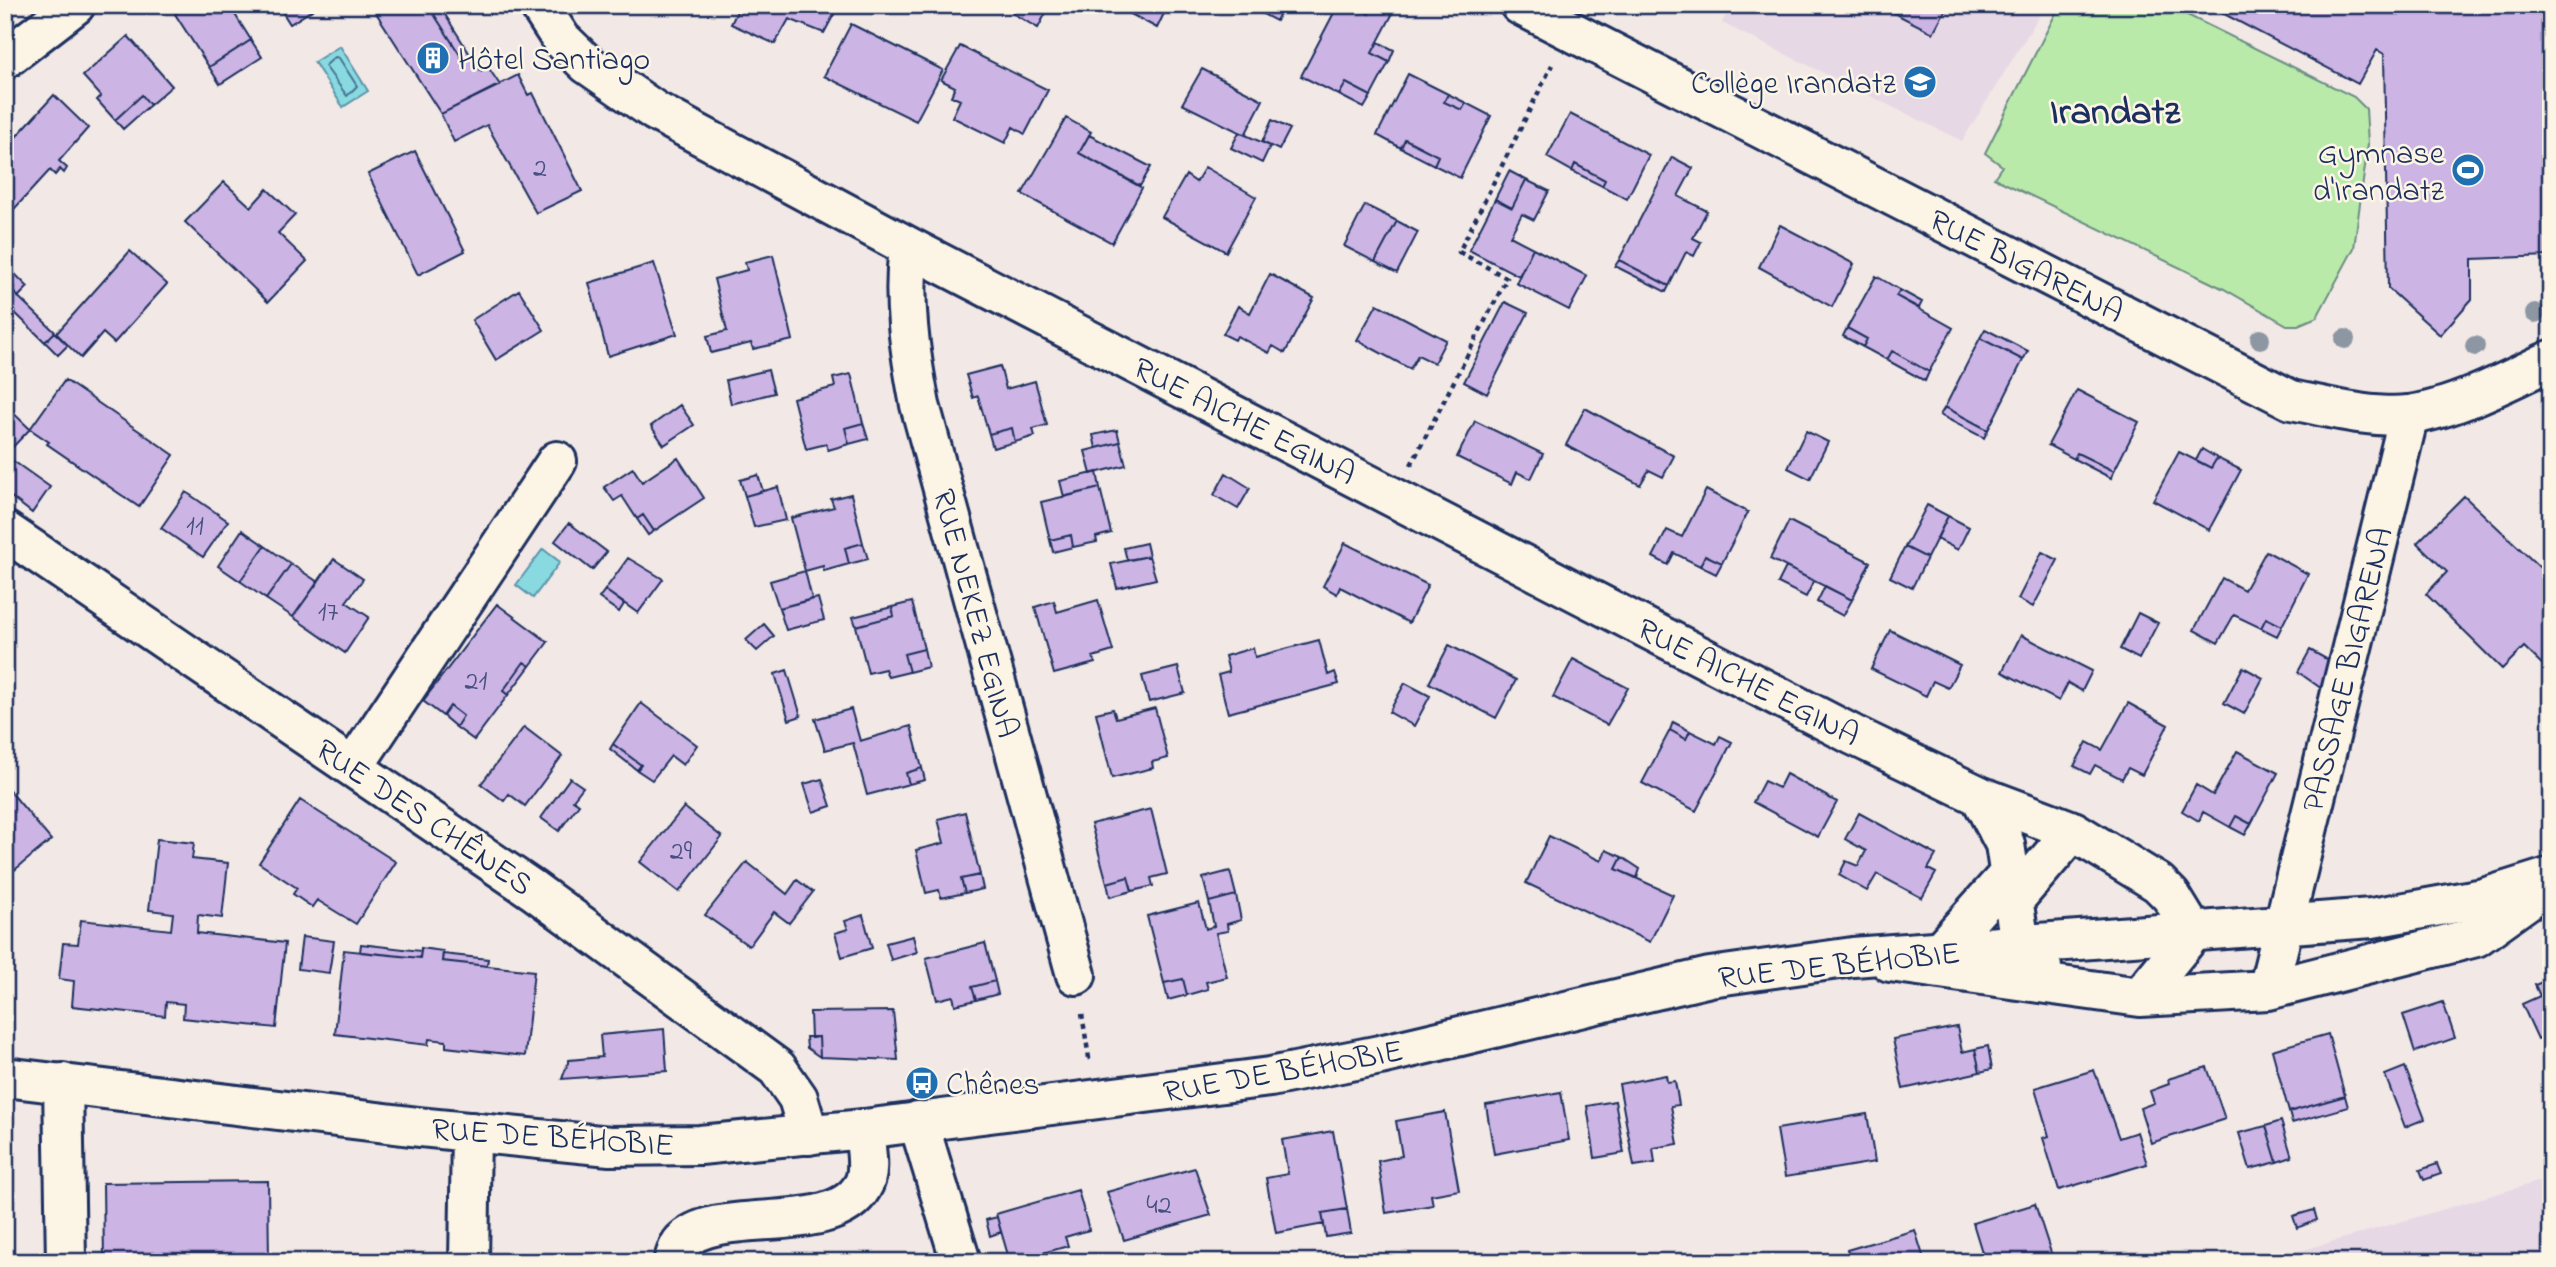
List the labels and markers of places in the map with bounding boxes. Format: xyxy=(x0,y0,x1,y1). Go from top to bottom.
place label: Hôtel Santiago xyxy=(458,38,650,85)
building icon: Hôtel Santiago xyxy=(414,39,452,77)
place label: Collège Irandatz xyxy=(1691,62,1897,109)
school or university icon: Collège Irandatz xyxy=(1901,63,1939,101)
place label: Gymnase d'Irandatz xyxy=(2313,132,2445,216)
sports icon: Gymnase d'Irandatz xyxy=(2449,151,2487,189)
place label: Chênes xyxy=(946,1063,1040,1110)
bus stop icon: Chênes xyxy=(903,1064,941,1102)

